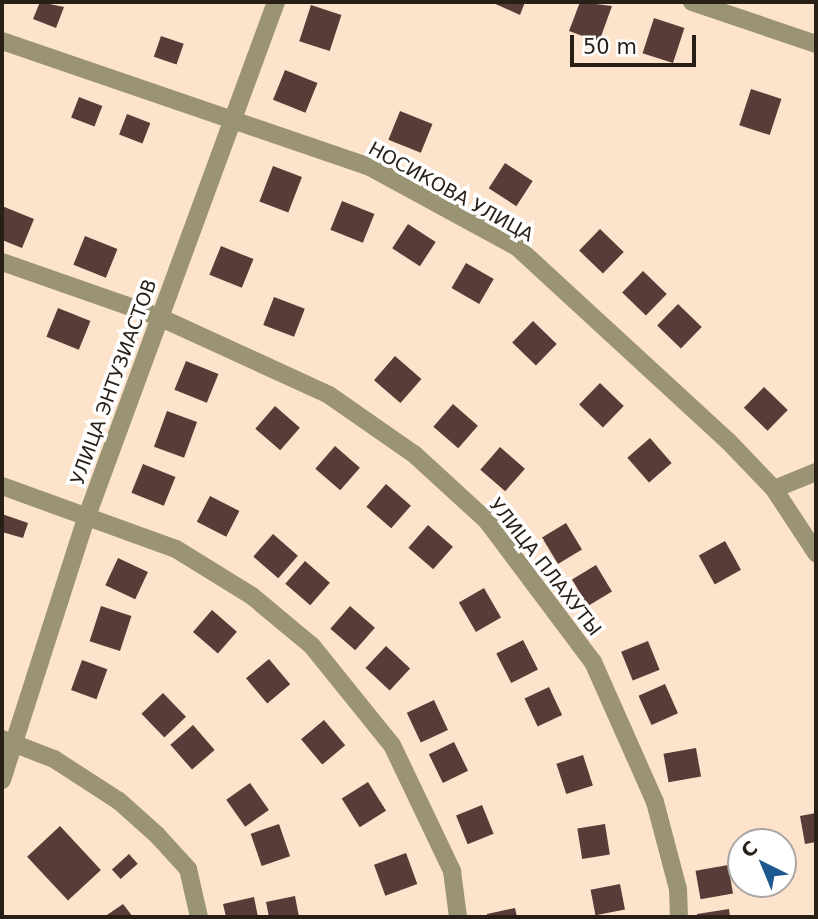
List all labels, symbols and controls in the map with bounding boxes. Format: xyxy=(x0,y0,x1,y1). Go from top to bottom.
scale bar xyxy=(573,21,699,65)
text: 50 m xyxy=(583,35,637,59)
street label: НОСИКОВА УЛИЦА xyxy=(365,137,537,247)
street label: УЛИЦА ЭНТУЗИАСТОВ xyxy=(66,276,162,488)
street label: УЛИЦА ПЛАХУТЫ xyxy=(484,494,606,640)
north arrow xyxy=(727,828,797,898)
text: С xyxy=(736,836,762,862)

